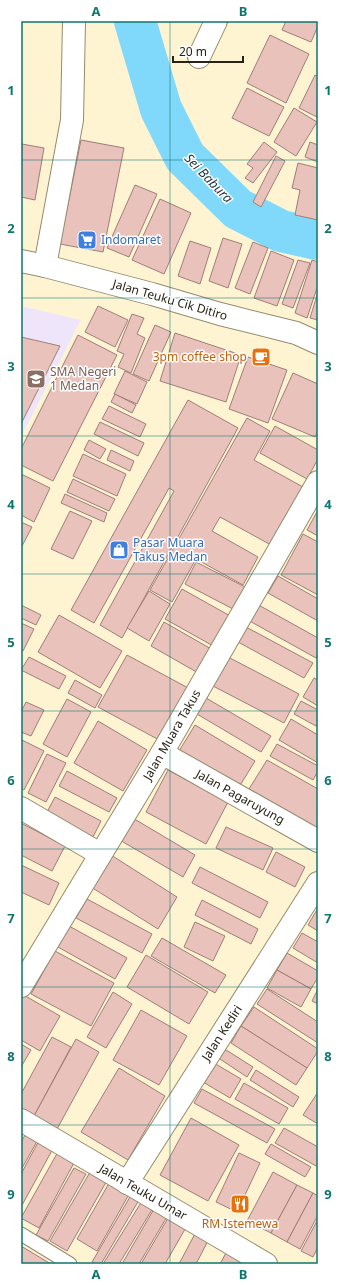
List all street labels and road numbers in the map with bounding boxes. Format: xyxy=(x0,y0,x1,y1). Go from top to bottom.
street label: Jalan Teuku Cik Ditiro xyxy=(110,275,230,324)
street label: Jalan Muara Takus xyxy=(138,686,205,784)
street label: Jalan Pagaruyung xyxy=(192,765,288,828)
street label: Jalan Kediri xyxy=(197,1002,246,1065)
street label: Jalan Teuku Umar xyxy=(95,1159,190,1224)

